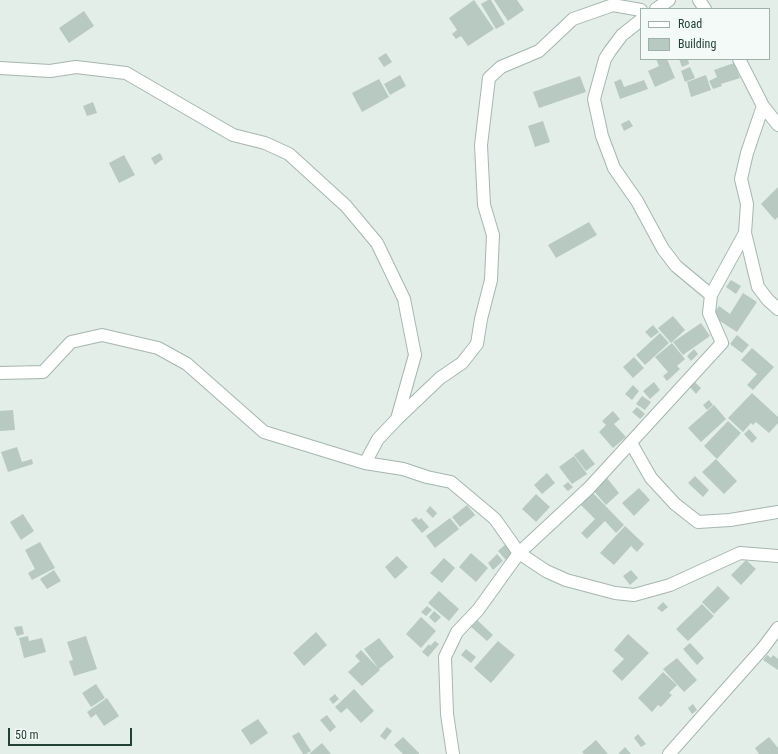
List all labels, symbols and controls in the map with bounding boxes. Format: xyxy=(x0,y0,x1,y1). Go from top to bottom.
legend xyxy=(640,8,770,60)
text: Road xyxy=(678,17,702,31)
text: Building xyxy=(678,37,716,51)
scale bar xyxy=(10,720,134,746)
text: 50 m xyxy=(15,728,39,742)

